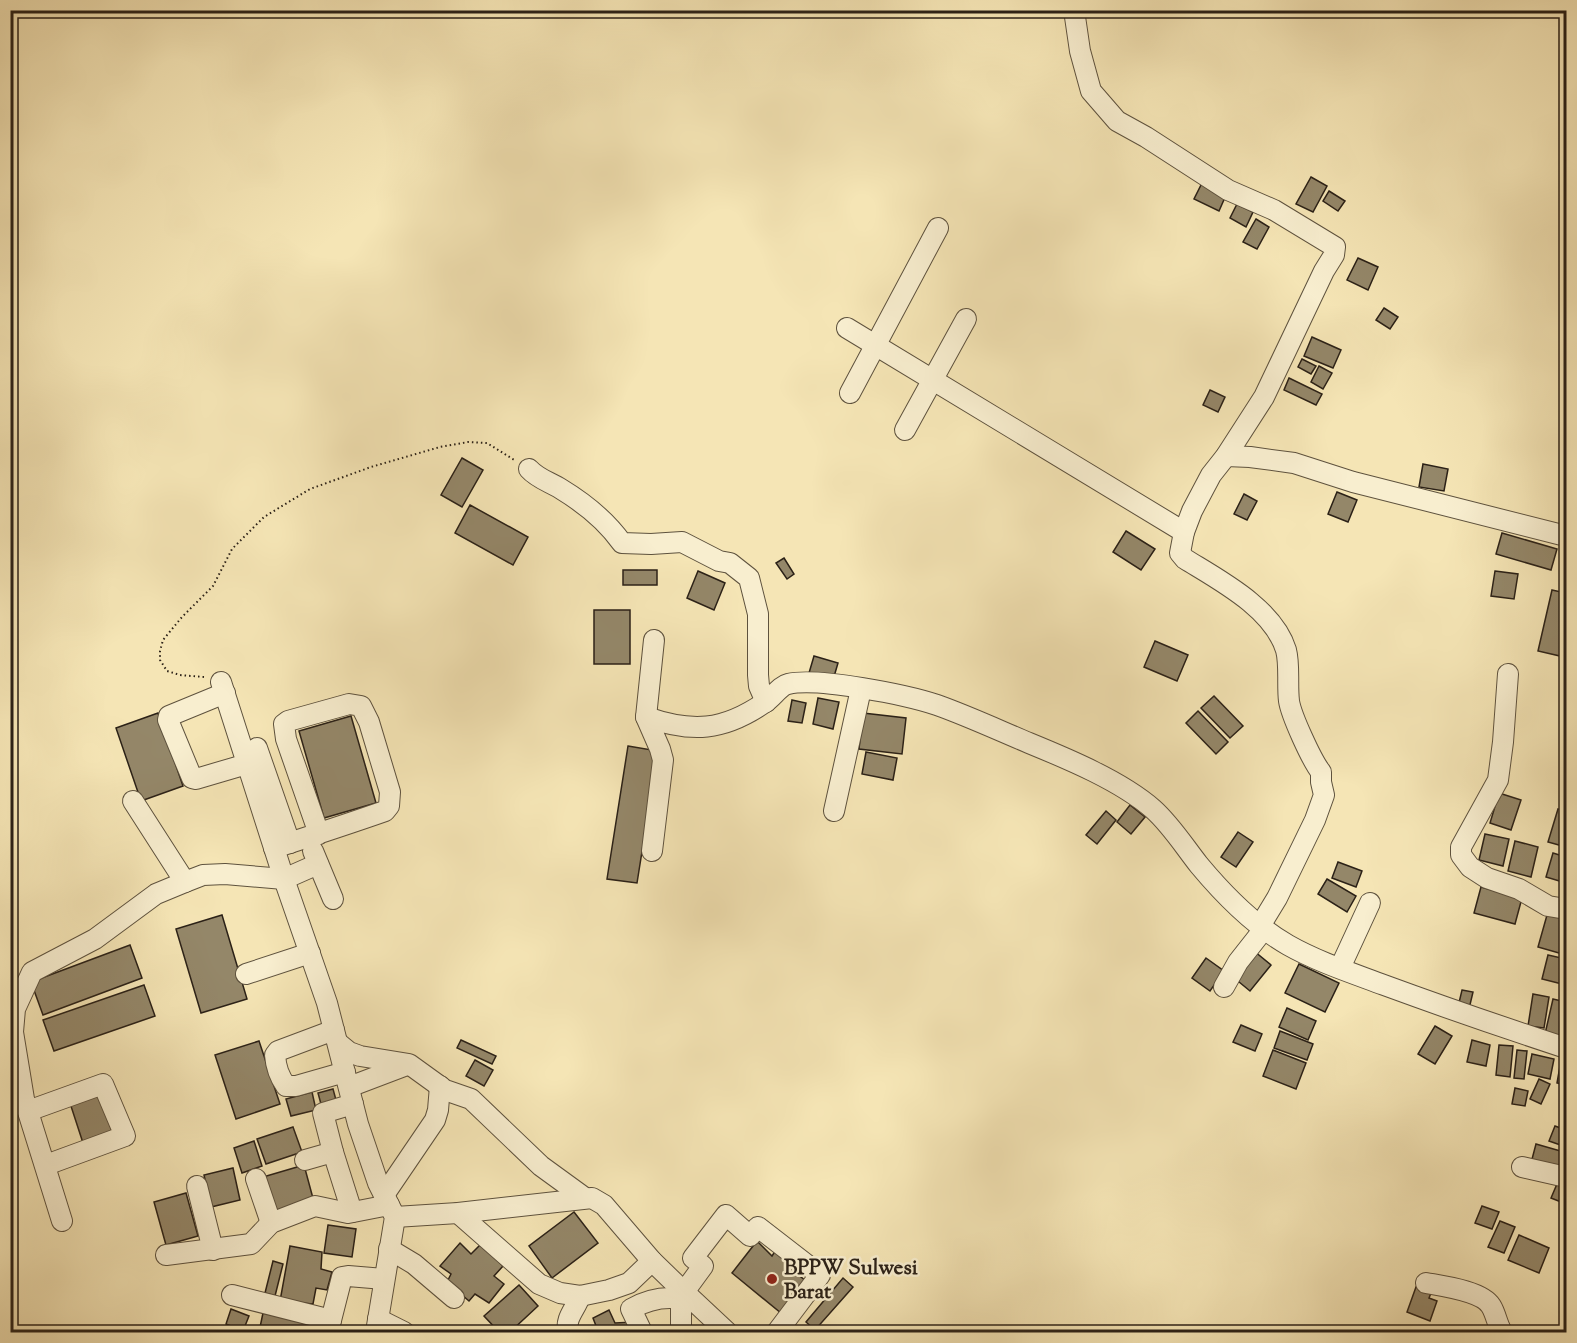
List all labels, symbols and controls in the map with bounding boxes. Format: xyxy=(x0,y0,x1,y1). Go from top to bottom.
place label: BPPW Sulwesi Barat xyxy=(784,1254,918,1308)
marker: BPPW Sulwesi Barat xyxy=(765,1272,779,1286)

